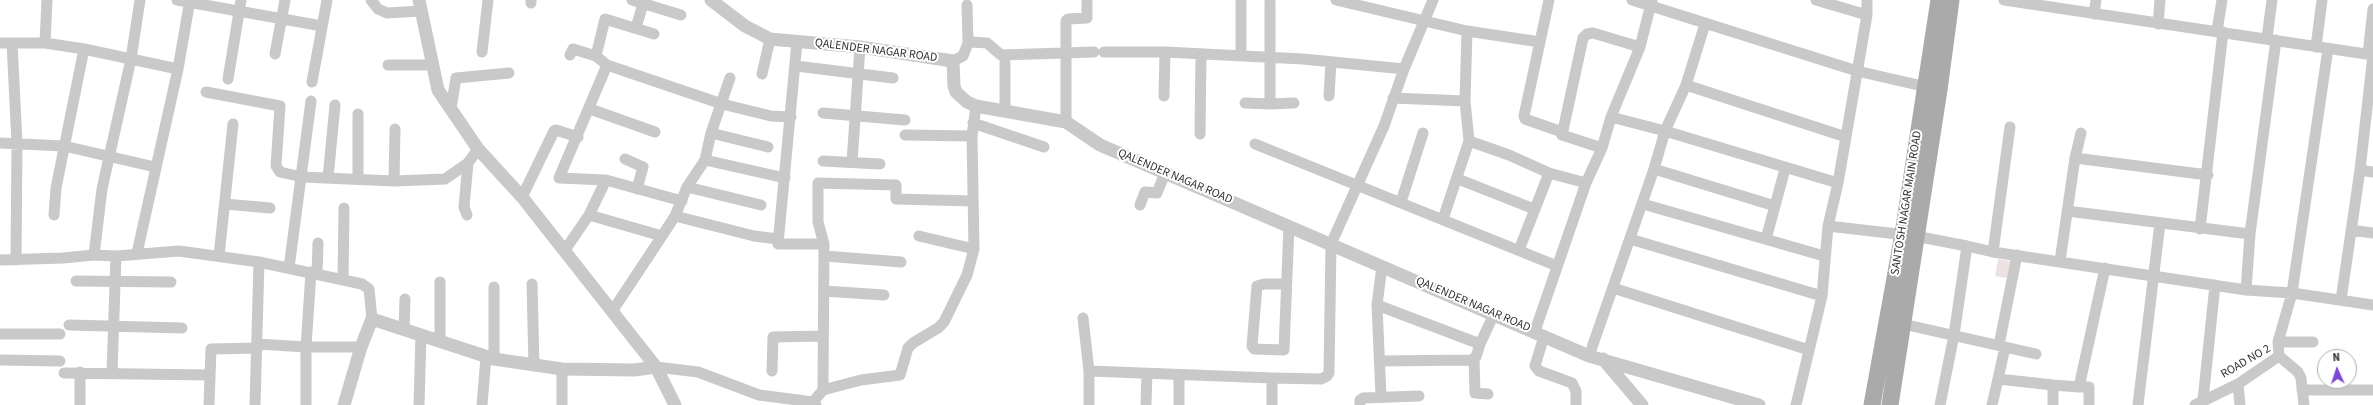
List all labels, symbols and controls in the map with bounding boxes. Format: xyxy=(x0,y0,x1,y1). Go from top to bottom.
street label: QALENDER NAGAR ROAD xyxy=(814,36,938,66)
street label: SANTOSH NAGAR MAIN ROAD xyxy=(1888,130,1926,276)
street label: QALENDER NAGAR ROAD xyxy=(1116,146,1234,208)
street label: QALENDER NAGAR ROAD xyxy=(1414,274,1532,336)
street label: ROAD NO 2 xyxy=(2219,342,2273,382)
north arrow xyxy=(2317,349,2357,389)
text: N xyxy=(2332,350,2340,365)

